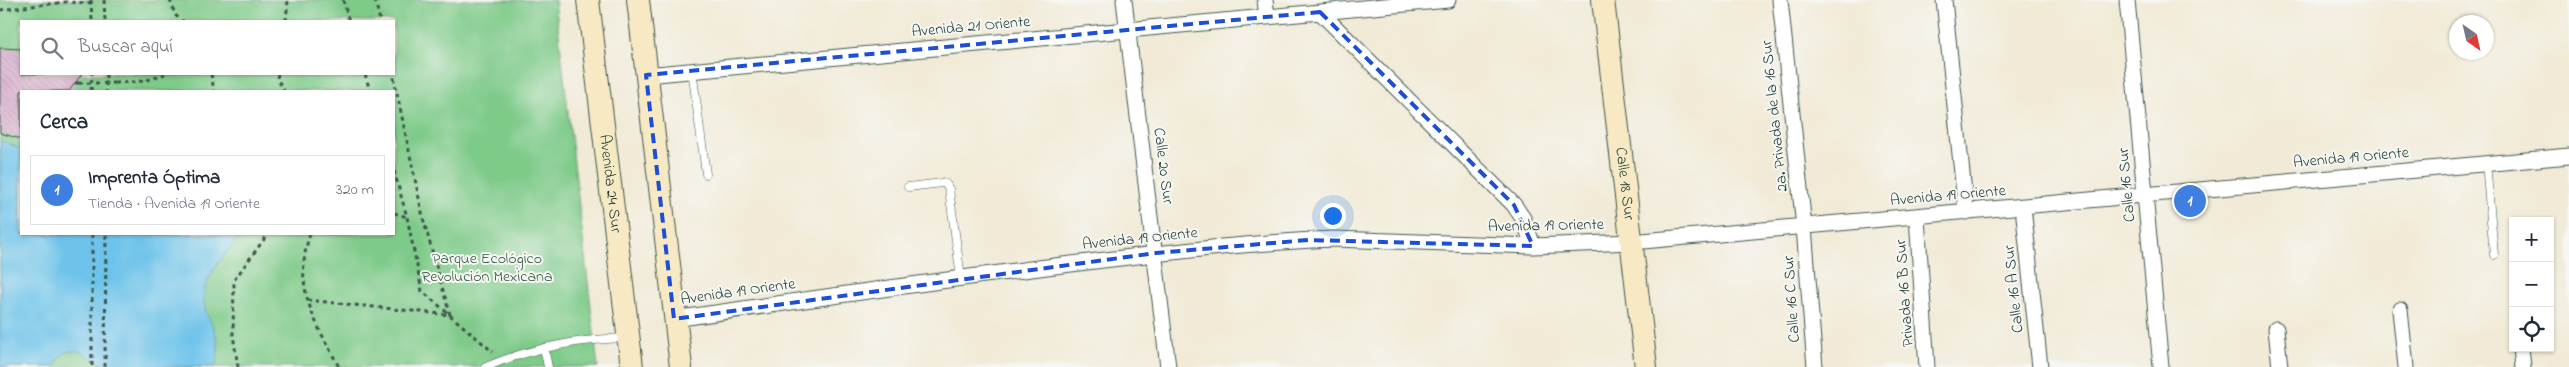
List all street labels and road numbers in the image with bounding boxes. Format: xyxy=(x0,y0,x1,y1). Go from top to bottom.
street label: Avenida 21 Oriente xyxy=(911,10,1032,44)
street label: 2a. Privada de la 16 Sur xyxy=(1755,39,1795,193)
street label: Calle 20 Sur xyxy=(1146,126,1180,206)
street label: Avenida 24 Sur xyxy=(592,133,628,234)
street label: Avenida 19 Oriente xyxy=(2292,141,2411,175)
street label: Calle 18 Sur xyxy=(1608,146,1641,222)
street label: Calle 16 Sur xyxy=(2112,147,2142,223)
street label: Avenida 19 Oriente xyxy=(1889,179,2008,213)
street label: Avenida 19 Oriente xyxy=(1488,213,1605,239)
street label: Avenida 19 Oriente xyxy=(1081,221,1200,257)
street label: Privada 16 B Sur xyxy=(1889,238,1921,348)
street label: Calle 16 A Sur xyxy=(1997,244,2031,334)
street label: Calle 16 C Sur xyxy=(1777,255,1807,343)
street label: Avenida 19 Oriente xyxy=(679,272,798,312)

